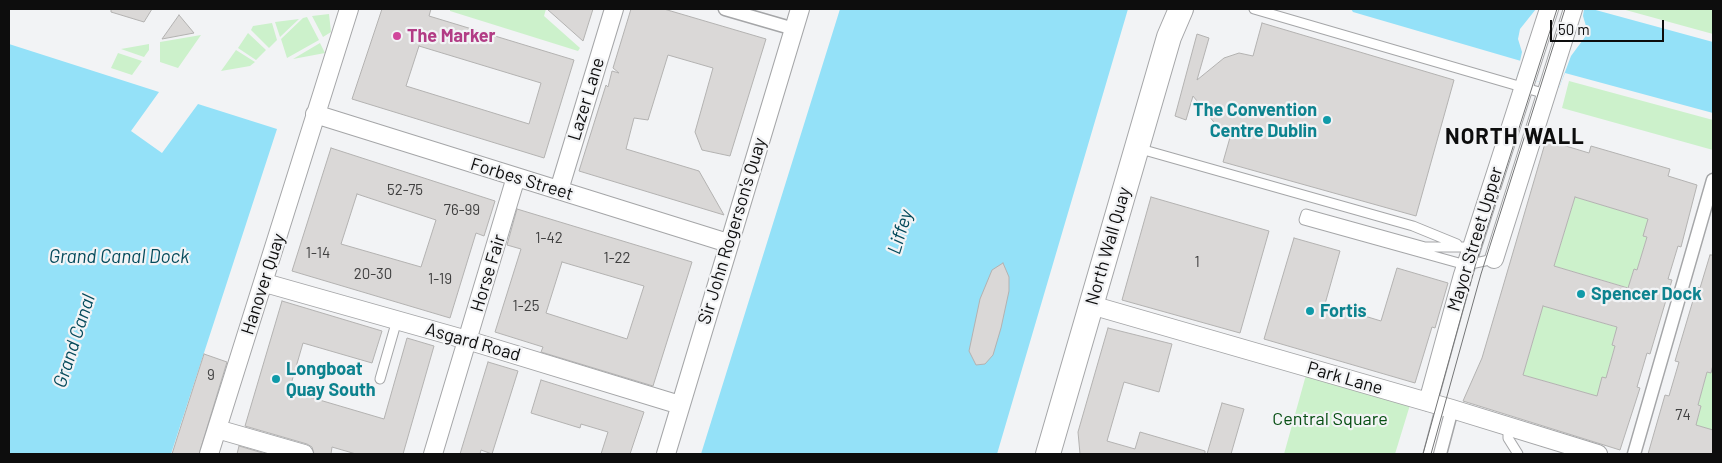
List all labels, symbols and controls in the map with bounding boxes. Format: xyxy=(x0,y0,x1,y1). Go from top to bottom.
scale bar xyxy=(1552,10,1666,42)
text: 50 m xyxy=(1558,20,1590,38)
place label: The Marker xyxy=(407,25,496,47)
marker: The Marker xyxy=(391,30,403,42)
street label: Lazer Lane xyxy=(563,55,609,143)
place label: The Convention Centre Dublin xyxy=(1193,99,1317,142)
marker: The Convention Centre Dublin xyxy=(1321,114,1333,126)
district label: NORTH WALL xyxy=(1444,124,1586,150)
street label: Sir John Rogerson's Quay xyxy=(693,135,771,327)
street label: Forbes Street xyxy=(468,153,576,205)
street label: Mayor Street Upper xyxy=(1443,164,1507,314)
house number: 52-75 xyxy=(387,181,423,199)
street label: North Wall Quay xyxy=(1081,184,1135,308)
house number: 76-99 xyxy=(444,201,480,219)
water label: Liffey xyxy=(882,207,918,257)
house number: 1-42 xyxy=(535,229,563,247)
street label: Hanover Quay xyxy=(236,231,290,337)
street label: Horse Fair xyxy=(466,232,510,314)
house number: 1-14 xyxy=(306,244,330,262)
water label: Grand Canal Dock xyxy=(49,246,189,268)
house number: 1-22 xyxy=(603,249,631,267)
house number: 1 xyxy=(1194,253,1200,271)
house number: 20-30 xyxy=(354,265,392,283)
house number: 1-19 xyxy=(428,270,452,288)
place label: Spencer Dock xyxy=(1591,283,1702,305)
marker: Spencer Dock xyxy=(1575,288,1587,300)
water label: Grand Canal xyxy=(48,292,100,390)
house number: 1-25 xyxy=(513,297,539,315)
place label: Fortis xyxy=(1320,300,1367,322)
marker: Fortis xyxy=(1304,305,1316,317)
street label: Asgard Road xyxy=(423,318,523,366)
street label: Park Lane xyxy=(1305,357,1385,399)
place label: Longboat Quay South xyxy=(286,358,376,400)
house number: 9 xyxy=(207,366,215,384)
marker: Longboat Quay South xyxy=(270,373,282,385)
house number: 74 xyxy=(1675,406,1691,424)
park label: Central Square xyxy=(1272,408,1388,430)

